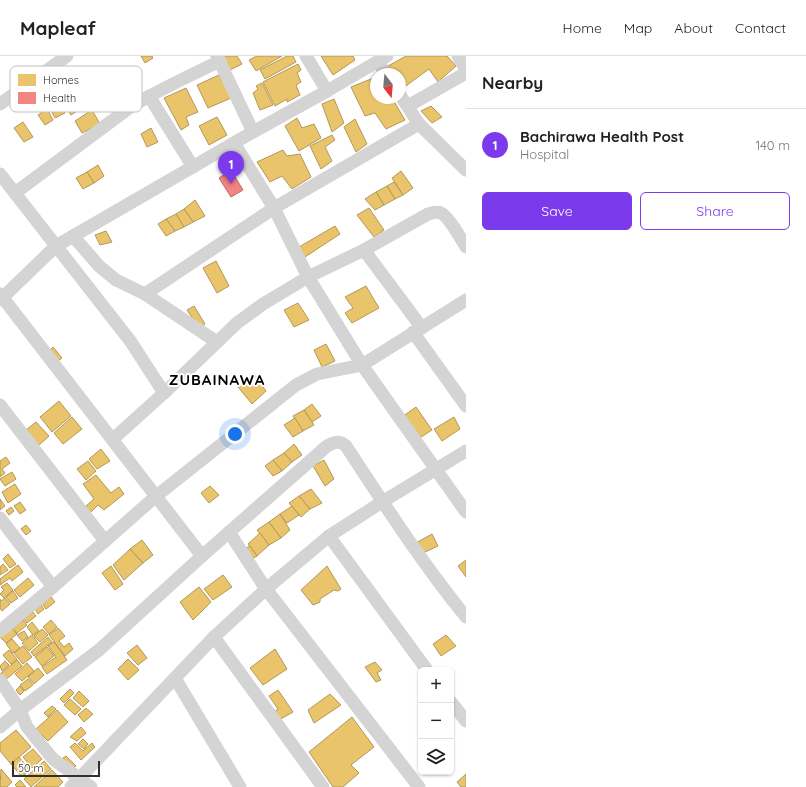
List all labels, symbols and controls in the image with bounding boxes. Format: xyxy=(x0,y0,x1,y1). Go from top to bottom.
text: Mapleaf xyxy=(20,16,96,40)
text: Home xyxy=(563,19,602,37)
text: Map xyxy=(624,19,652,37)
text: About xyxy=(674,19,713,37)
text: Contact xyxy=(735,19,786,37)
legend xyxy=(10,66,142,112)
north arrow xyxy=(370,68,406,104)
text: Nearby xyxy=(482,72,543,93)
text: Homes xyxy=(43,73,79,87)
text: Health xyxy=(43,91,76,105)
text: Bachirawa Health Post xyxy=(520,127,684,146)
text: 1 xyxy=(492,137,498,153)
text: 140 m xyxy=(755,137,790,153)
text: Hospital xyxy=(520,146,569,162)
pin: 1 xyxy=(218,151,244,184)
button: Save xyxy=(482,192,632,230)
button: Share xyxy=(640,192,790,230)
district label: ZUBAINAWA xyxy=(169,370,265,389)
your location xyxy=(225,424,245,444)
map controls xyxy=(418,667,454,775)
button: + xyxy=(418,667,454,703)
button: − xyxy=(418,703,454,739)
button: layers xyxy=(418,739,454,775)
scale bar xyxy=(12,759,100,778)
text: 50 m xyxy=(18,761,44,775)

